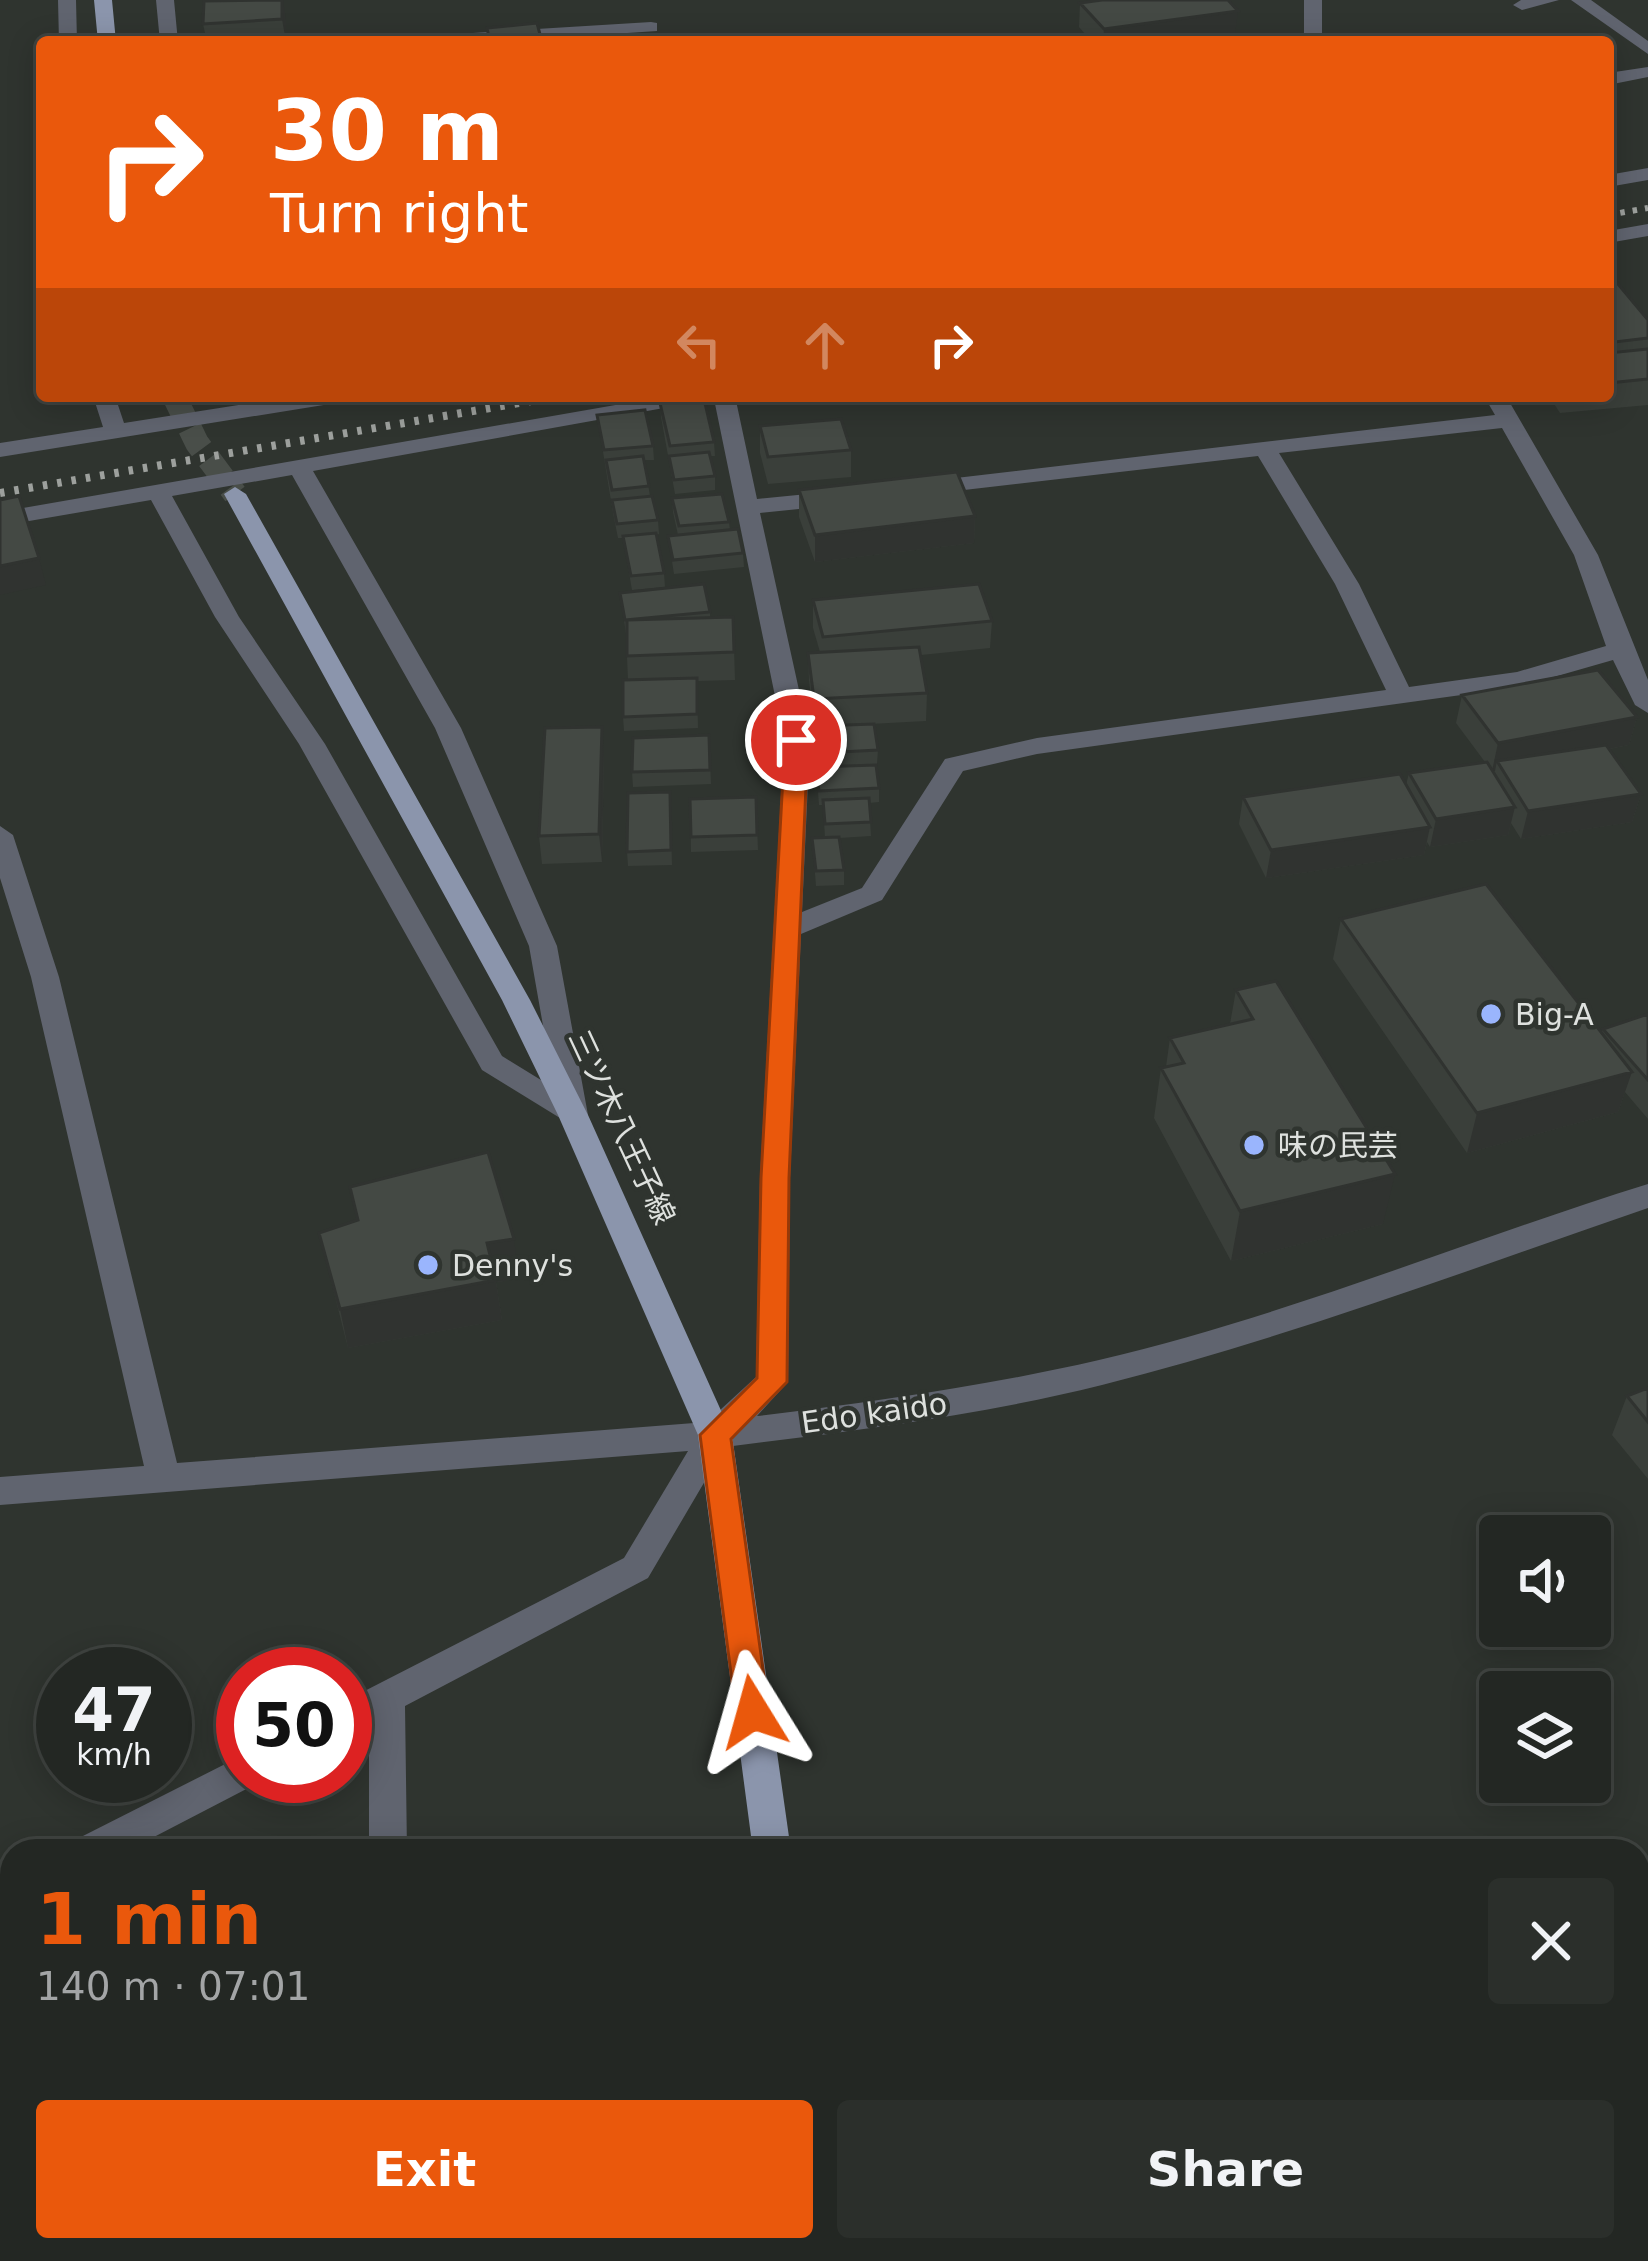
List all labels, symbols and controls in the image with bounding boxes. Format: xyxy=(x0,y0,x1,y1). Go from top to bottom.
text: 30 m xyxy=(270,82,504,180)
icon: right xyxy=(72,84,228,240)
text: Turn right xyxy=(270,182,529,245)
icon: left xyxy=(666,312,732,378)
icon: ahead xyxy=(792,312,858,378)
icon: right xyxy=(918,312,984,378)
pin xyxy=(745,689,847,791)
icon: arrive xyxy=(763,707,829,773)
place label: Big-A xyxy=(1515,997,1594,1032)
marker: Big-A xyxy=(1478,1001,1504,1027)
street label: 三ツ木八王子線 xyxy=(562,1024,682,1230)
place label: 味の民芸 xyxy=(1278,1128,1398,1163)
marker: 味の民芸 xyxy=(1241,1132,1267,1158)
place label: Denny's xyxy=(452,1248,573,1283)
marker: Denny's xyxy=(415,1252,441,1278)
street label: Edo kaido xyxy=(799,1385,949,1441)
map controls xyxy=(1479,1515,1611,1803)
button: sound xyxy=(1479,1515,1611,1647)
speed limit sign: 50 xyxy=(216,1647,372,1803)
position arrow xyxy=(690,1649,816,1775)
button: layers xyxy=(1479,1671,1611,1803)
text: 47 xyxy=(72,1675,156,1745)
text: km/h xyxy=(76,1737,152,1772)
text: 1 min xyxy=(36,1877,262,1961)
button: close xyxy=(1488,1878,1614,2004)
text: 140 m · 07:01 xyxy=(36,1964,310,2009)
button: Exit xyxy=(36,2100,813,2238)
button: Share xyxy=(837,2100,1614,2238)

